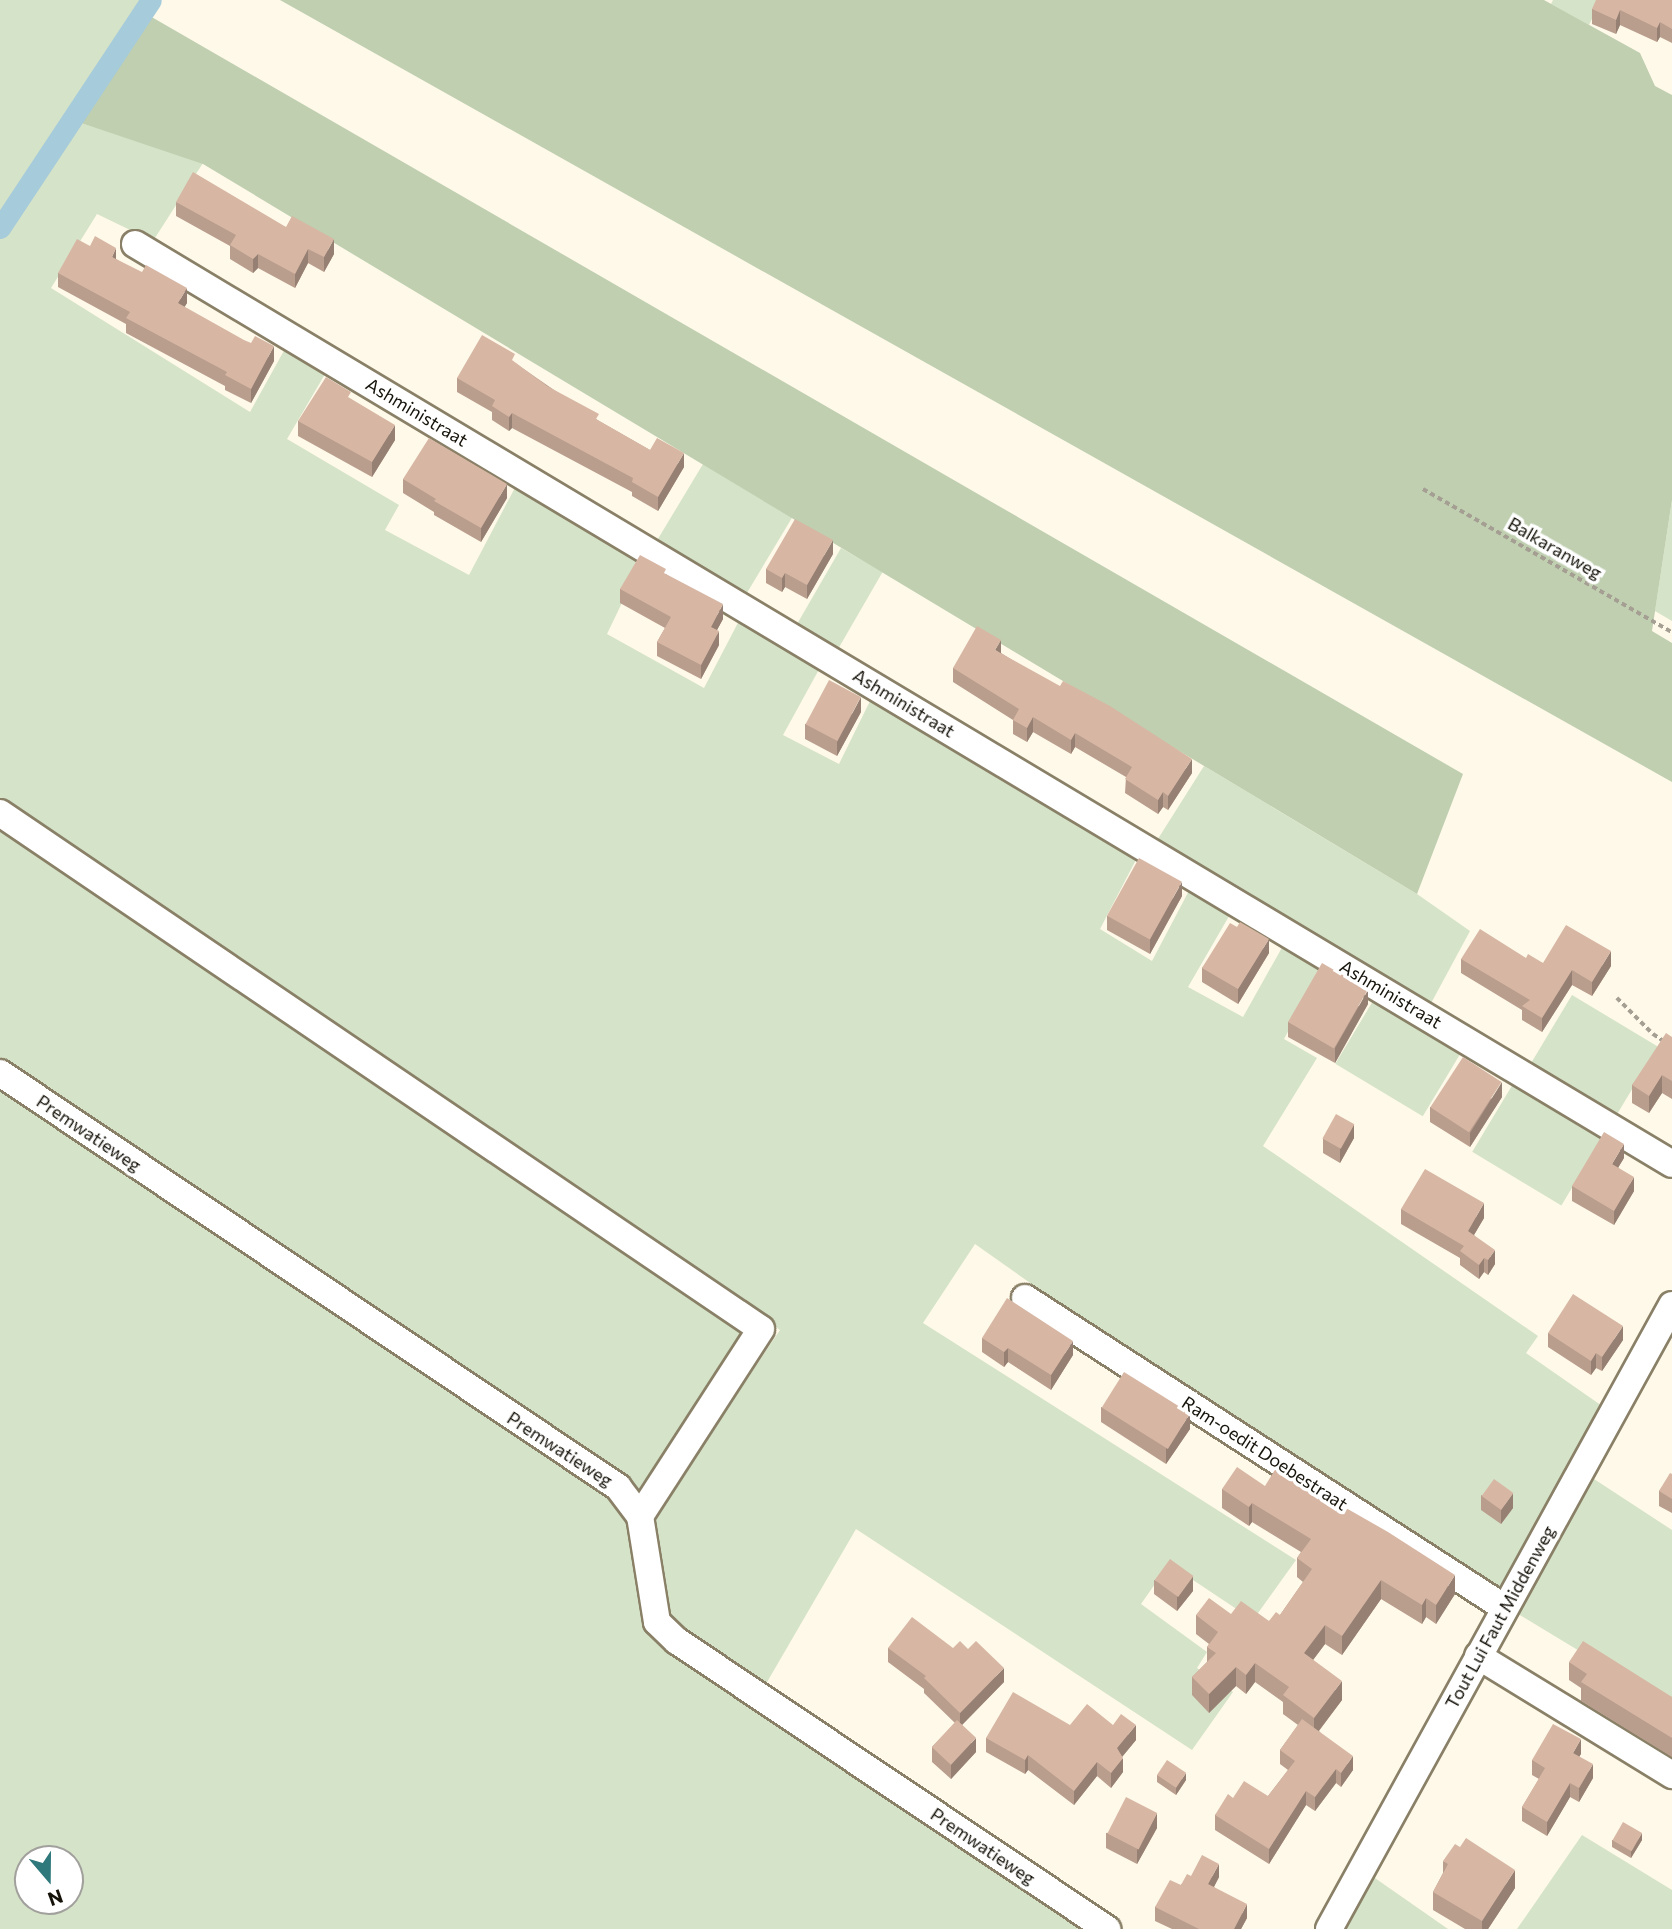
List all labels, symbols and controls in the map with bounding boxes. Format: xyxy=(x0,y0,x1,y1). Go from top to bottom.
street label: Ashministraat xyxy=(362,373,472,451)
street label: Balkaranweg xyxy=(1504,512,1606,584)
street label: Ashministraat xyxy=(849,664,959,742)
street label: Ashministraat xyxy=(1336,955,1446,1033)
street label: Premwatieweg xyxy=(33,1090,145,1176)
street label: Ram-oedit Doebestraat xyxy=(1178,1391,1352,1515)
street label: Premwatieweg xyxy=(503,1407,617,1491)
street label: Tout Lui Faut Middenweg xyxy=(1441,1522,1559,1712)
street label: Premwatieweg xyxy=(927,1803,1039,1889)
north arrow xyxy=(14,1845,84,1915)
text: N xyxy=(45,1885,66,1912)

